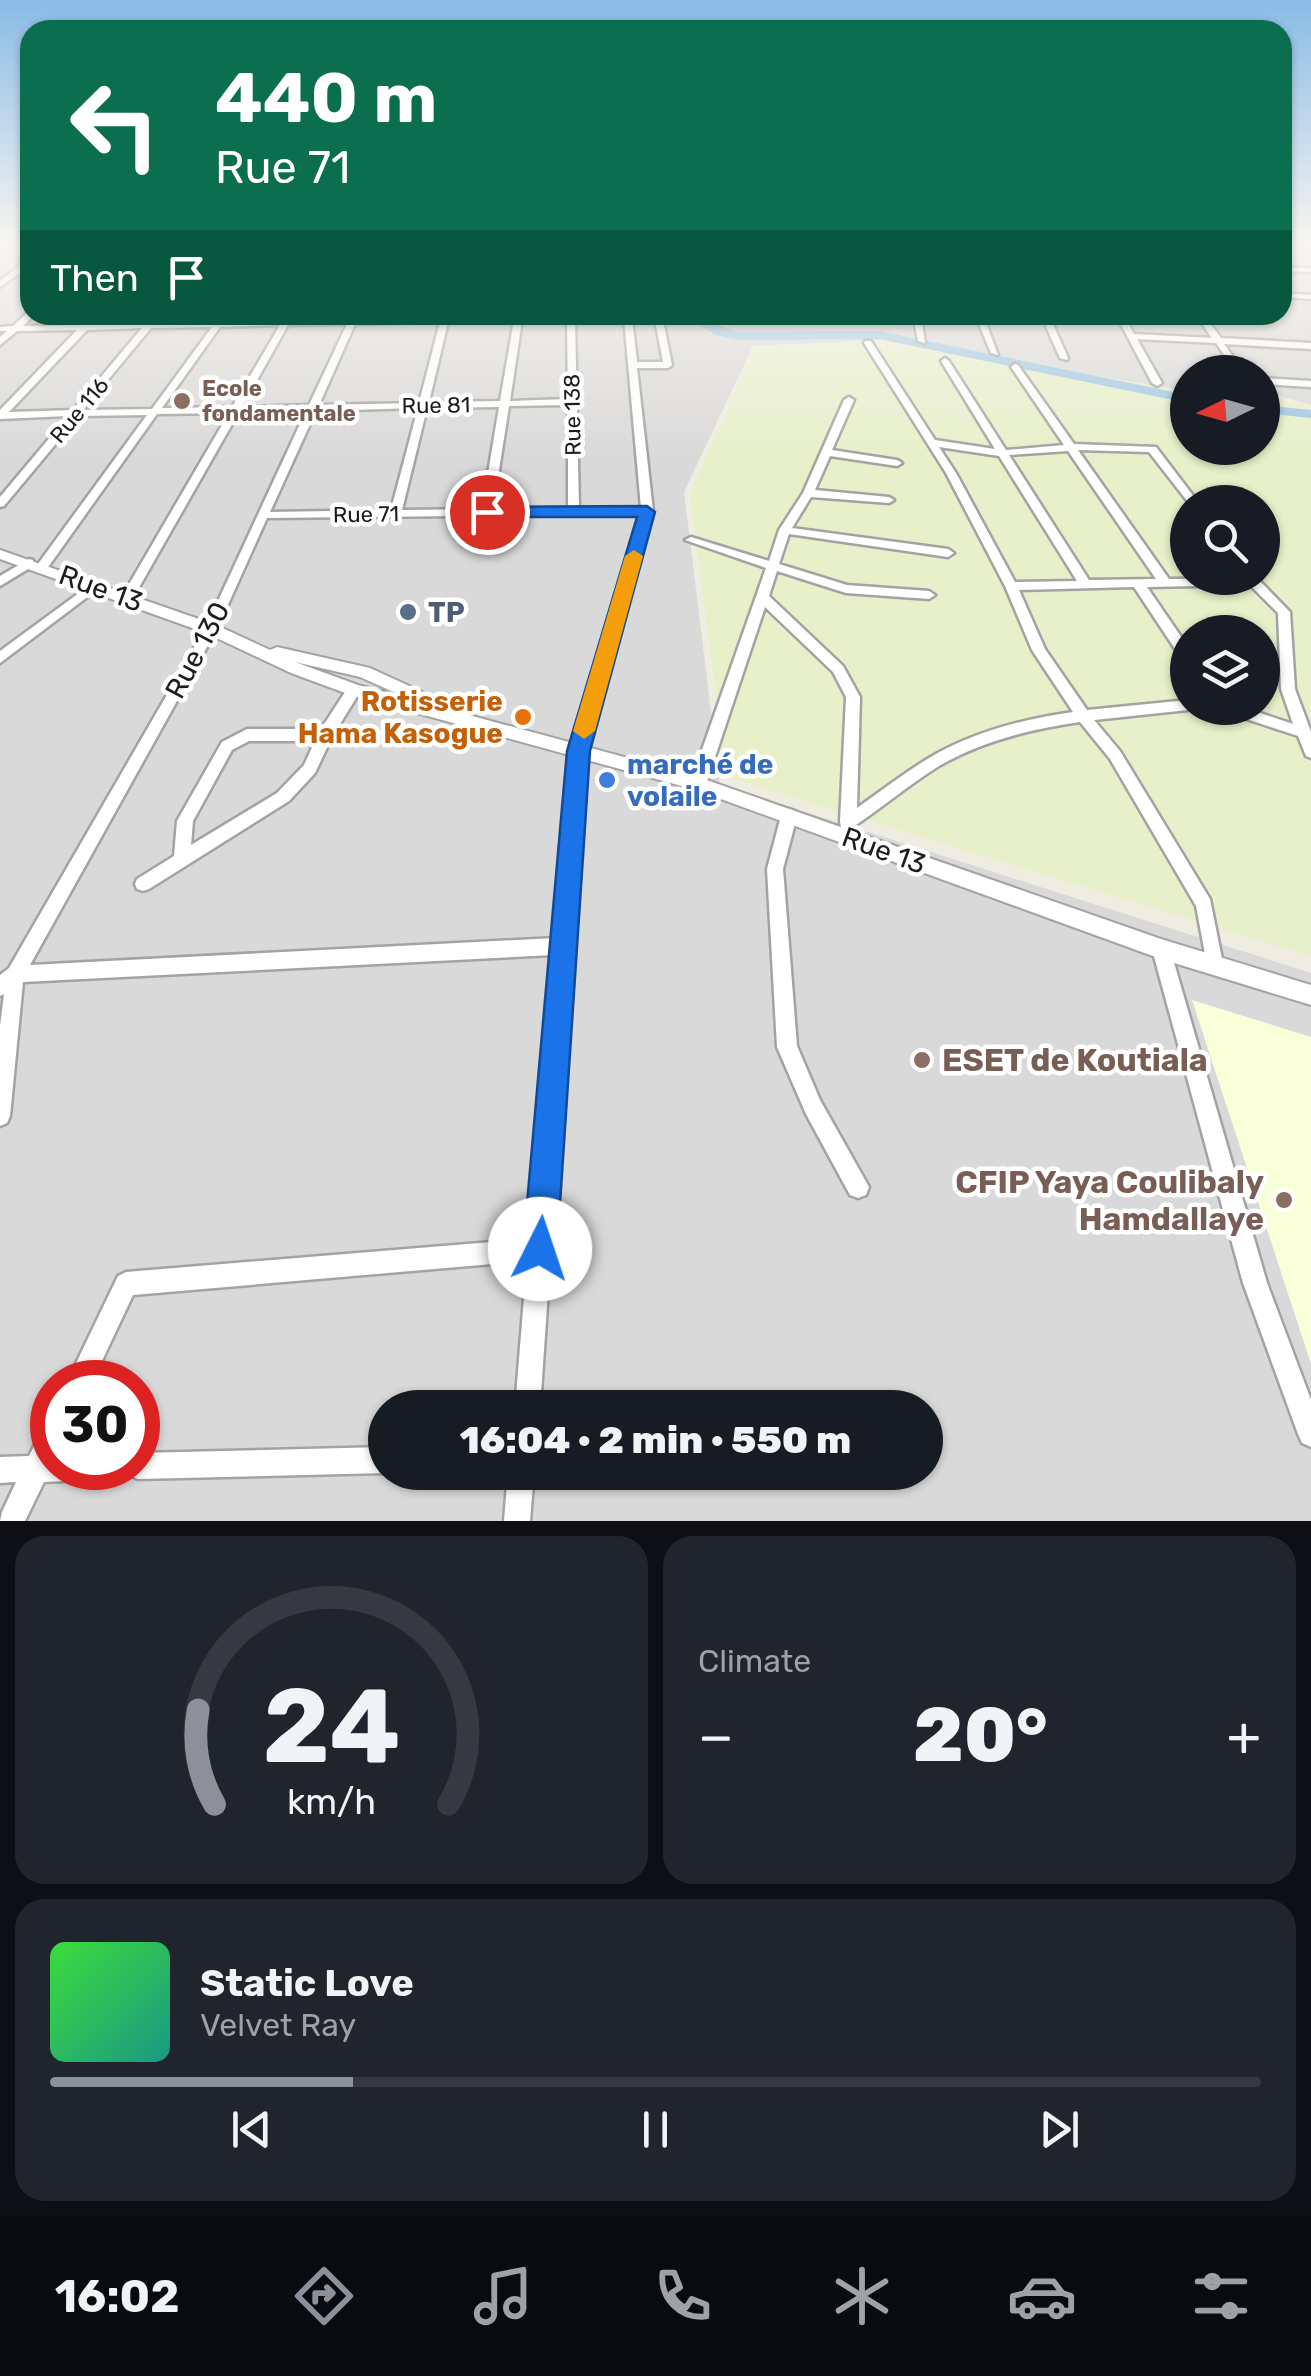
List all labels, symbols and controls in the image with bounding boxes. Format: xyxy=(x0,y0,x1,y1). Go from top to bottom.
text: 440 m xyxy=(215,57,437,140)
icon: left xyxy=(50,60,180,190)
text: Rue 71 xyxy=(215,141,350,194)
icon: arrive xyxy=(159,250,214,305)
text: Then xyxy=(50,255,139,301)
north arrow xyxy=(1170,355,1280,465)
map controls xyxy=(1170,355,1280,725)
street label: Rue 116 xyxy=(44,372,115,449)
street label: Rue 138 xyxy=(558,374,587,456)
place label: Ecole fondamentale xyxy=(202,375,356,427)
marker: Ecole fondamentale xyxy=(171,390,193,412)
street label: Rue 81 xyxy=(401,391,471,420)
pin xyxy=(445,470,530,555)
icon: arrive xyxy=(460,485,515,540)
button: search xyxy=(1170,485,1280,595)
street label: Rue 71 xyxy=(333,500,399,529)
street label: Rue 13 xyxy=(55,558,147,619)
street label: Rue 130 xyxy=(158,596,237,704)
place label: TP xyxy=(428,596,465,629)
marker: TP xyxy=(397,601,419,623)
button: layers xyxy=(1170,615,1280,725)
place label: Rotisserie Hama Kasogue xyxy=(298,685,503,750)
marker: Rotisserie Hama Kasogue xyxy=(512,706,534,728)
place label: marché de volaile xyxy=(627,748,773,813)
marker: marché de volaile xyxy=(596,769,618,791)
street label: Rue 13 xyxy=(838,820,930,881)
place label: ESET de Koutiala xyxy=(942,1041,1208,1079)
marker: ESET de Koutiala xyxy=(911,1049,933,1071)
place label: CFIP Yaya Coulibaly Hamdallaye xyxy=(955,1163,1264,1238)
marker: CFIP Yaya Coulibaly Hamdallaye xyxy=(1273,1189,1295,1211)
position arrow xyxy=(488,1197,592,1301)
speed limit sign: 30 xyxy=(30,1360,160,1490)
text: 16:04 · 2 min · 550 m xyxy=(460,1417,851,1463)
text: Climate xyxy=(698,1642,811,1680)
text: 24 xyxy=(262,1665,401,1788)
text: 20° xyxy=(913,1691,1048,1780)
text: − xyxy=(698,1704,734,1769)
text: + xyxy=(1227,1704,1261,1769)
text: km/h xyxy=(287,1781,376,1823)
text: Static Love xyxy=(200,1960,414,2006)
text: Velvet Ray xyxy=(200,2006,356,2044)
icon: previous xyxy=(224,2102,279,2157)
icon: pause xyxy=(628,2102,683,2157)
icon: next xyxy=(1032,2102,1087,2157)
icon: directions xyxy=(289,2261,359,2331)
icon: music xyxy=(468,2261,538,2331)
icon: phone xyxy=(648,2261,718,2331)
icon: climate xyxy=(827,2261,897,2331)
icon: car xyxy=(1007,2261,1077,2331)
icon: filters xyxy=(1186,2261,1256,2331)
text: 16:02 xyxy=(55,2270,179,2323)

